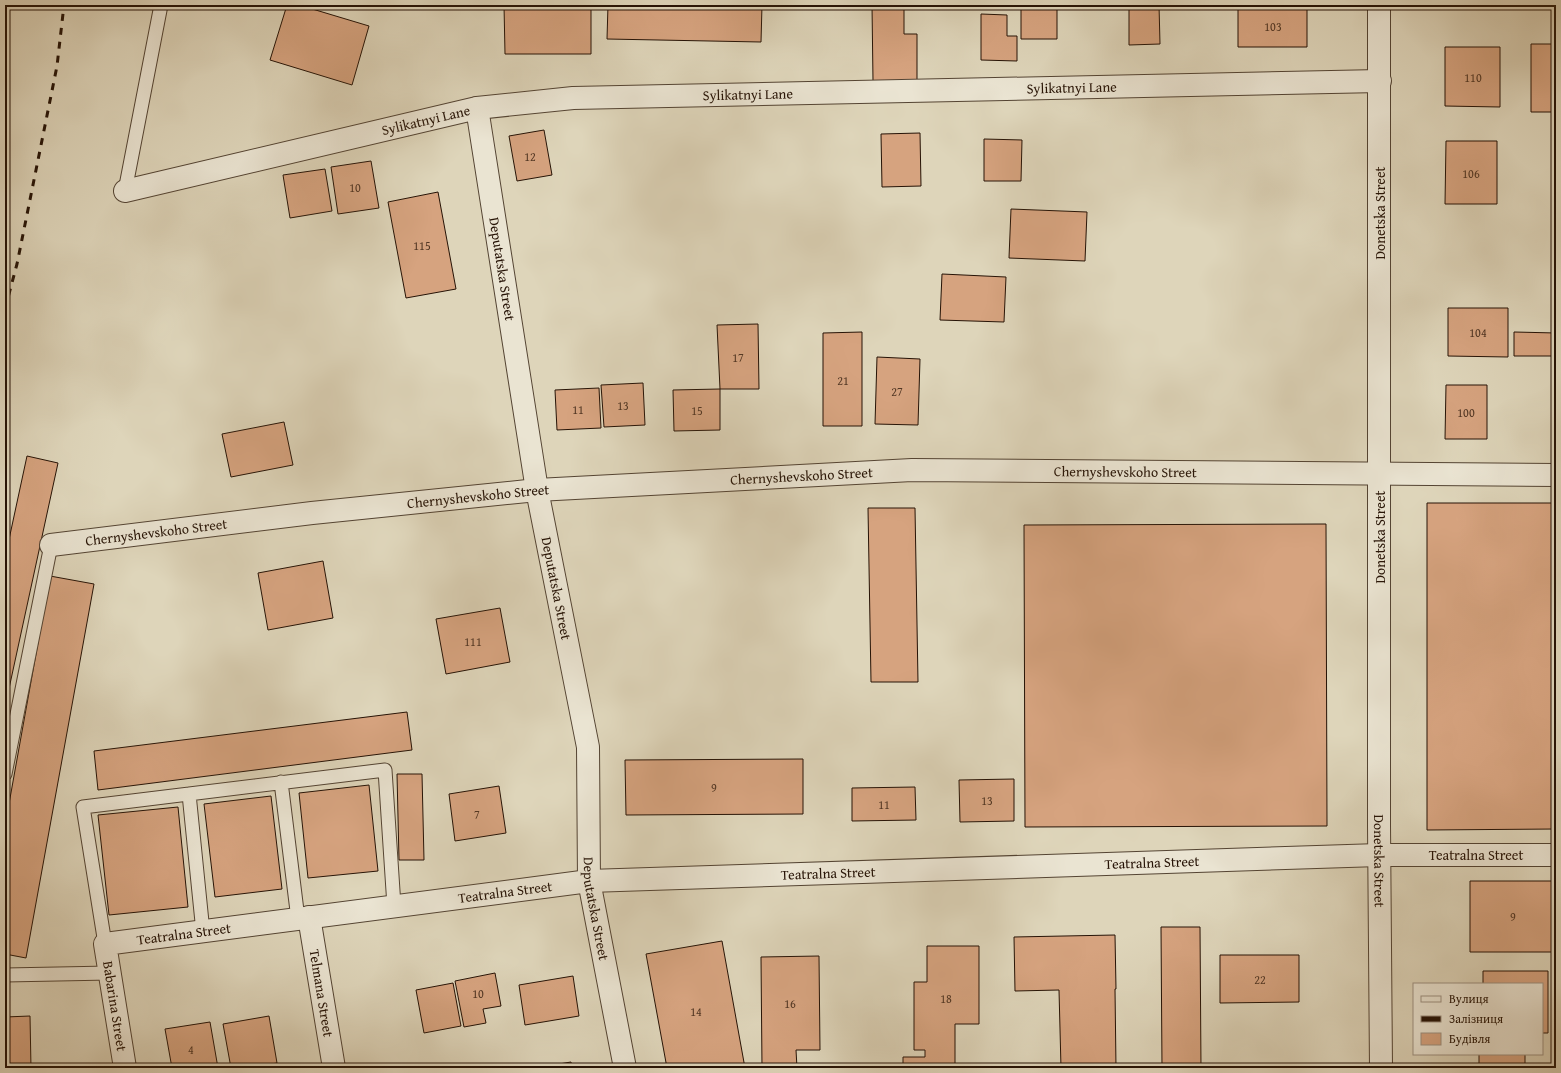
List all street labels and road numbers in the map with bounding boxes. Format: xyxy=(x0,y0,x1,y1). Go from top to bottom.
street label: Sylikatnyi Lane xyxy=(1026,77,1117,98)
street label: Sylikatnyi Lane xyxy=(702,83,794,105)
street label: Sylikatnyi Lane xyxy=(380,100,472,140)
street label: Donetska Street xyxy=(1370,167,1390,259)
street label: Deputatska Street xyxy=(484,216,520,322)
street label: Chernyshevskoho Street xyxy=(1054,461,1197,482)
street label: Chernyshevskoho Street xyxy=(730,462,873,490)
street label: Chernyshevskoho Street xyxy=(406,479,550,513)
street label: Donetska Street xyxy=(1370,491,1390,583)
street label: Chernyshevskoho Street xyxy=(84,513,228,551)
street label: Deputatska Street xyxy=(537,535,577,642)
street label: Donetska Street xyxy=(1369,815,1390,908)
street label: Teatralna Street xyxy=(1429,845,1523,865)
street label: Teatralna Street xyxy=(1104,851,1200,874)
street label: Deputatska Street xyxy=(579,857,614,962)
street label: Teatralna Street xyxy=(781,862,876,885)
street label: Teatralna Street xyxy=(457,876,553,908)
street label: Teatralna Street xyxy=(135,918,232,950)
street label: Telmana Street xyxy=(304,947,339,1039)
street label: Babarina Street xyxy=(98,959,132,1053)

